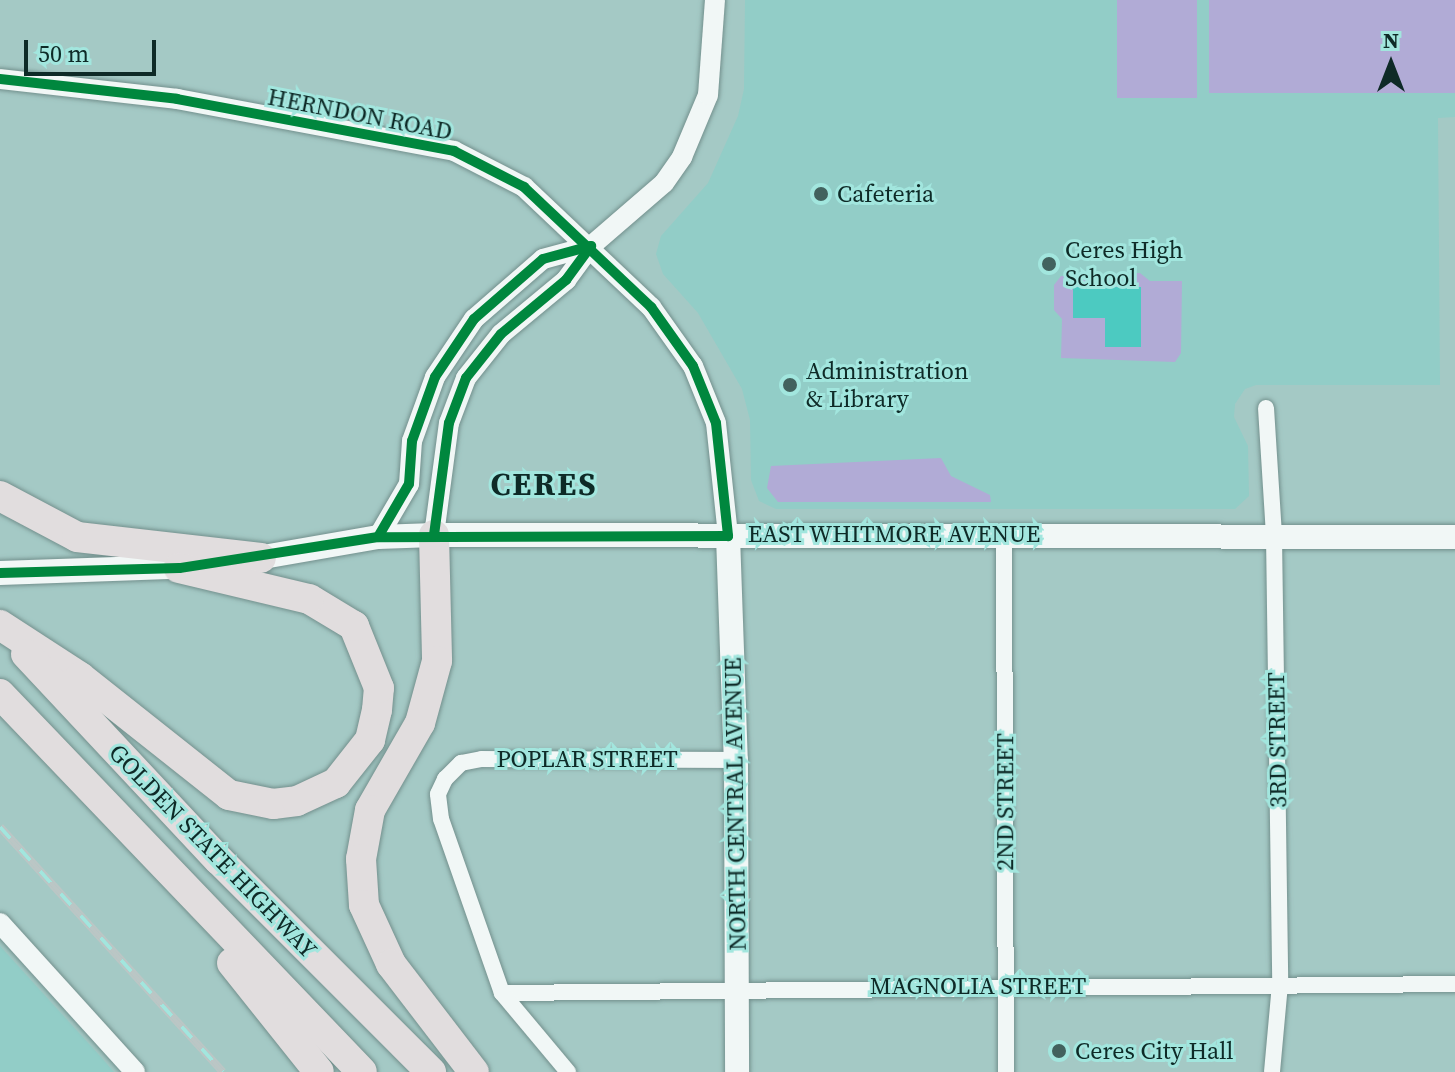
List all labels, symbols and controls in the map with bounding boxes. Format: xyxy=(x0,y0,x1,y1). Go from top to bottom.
scale bar xyxy=(28,24,160,74)
north arrow xyxy=(1351,24,1431,104)
text: N xyxy=(1383,25,1399,55)
text: 50 m xyxy=(38,37,89,70)
street label: HERNDON ROAD xyxy=(265,82,455,146)
place label: Cafeteria xyxy=(837,180,934,208)
marker: Cafeteria xyxy=(812,185,830,203)
place label: Ceres High School xyxy=(1065,236,1183,292)
marker: Ceres High School xyxy=(1040,255,1058,273)
place label: Administration & Library xyxy=(806,357,969,413)
marker: Administration & Library xyxy=(781,376,799,394)
district label: CERES xyxy=(490,465,598,503)
street label: EAST WHITMORE AVENUE xyxy=(747,520,1041,548)
street label: NORTH CENTRAL AVENUE xyxy=(718,657,752,951)
street label: 3RD STREET xyxy=(1261,672,1293,808)
street label: 2ND STREET xyxy=(991,733,1019,871)
street label: GOLDEN STATE HIGHWAY xyxy=(103,738,323,964)
street label: POPLAR STREET xyxy=(496,745,678,773)
street label: MAGNOLIA STREET xyxy=(870,972,1086,1000)
place label: Ceres City Hall xyxy=(1075,1037,1233,1065)
marker: Ceres City Hall xyxy=(1050,1042,1068,1060)

